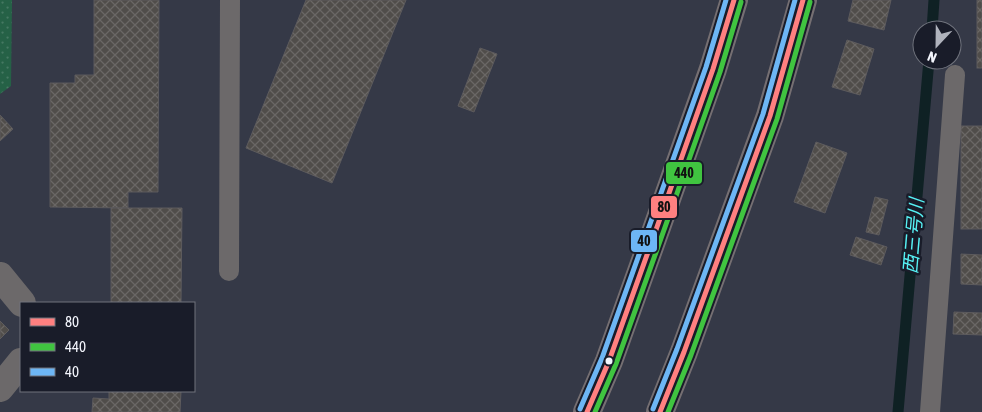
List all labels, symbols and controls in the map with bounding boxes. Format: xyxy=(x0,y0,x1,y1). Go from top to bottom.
north arrow xyxy=(912,20,962,70)
text: N xyxy=(925,48,939,66)
line badge: 440 xyxy=(665,161,703,185)
text: 440 xyxy=(673,165,694,181)
line badge: 80 xyxy=(650,195,678,219)
water label: 西三号川 xyxy=(899,195,927,275)
text: 80 xyxy=(657,199,671,215)
line badge: 40 xyxy=(630,229,658,253)
text: 40 xyxy=(636,233,651,249)
legend xyxy=(20,302,195,392)
text: 80 xyxy=(65,313,79,330)
text: 440 xyxy=(65,338,86,355)
unlabelled marker xyxy=(604,356,614,366)
text: 40 xyxy=(65,363,79,380)

